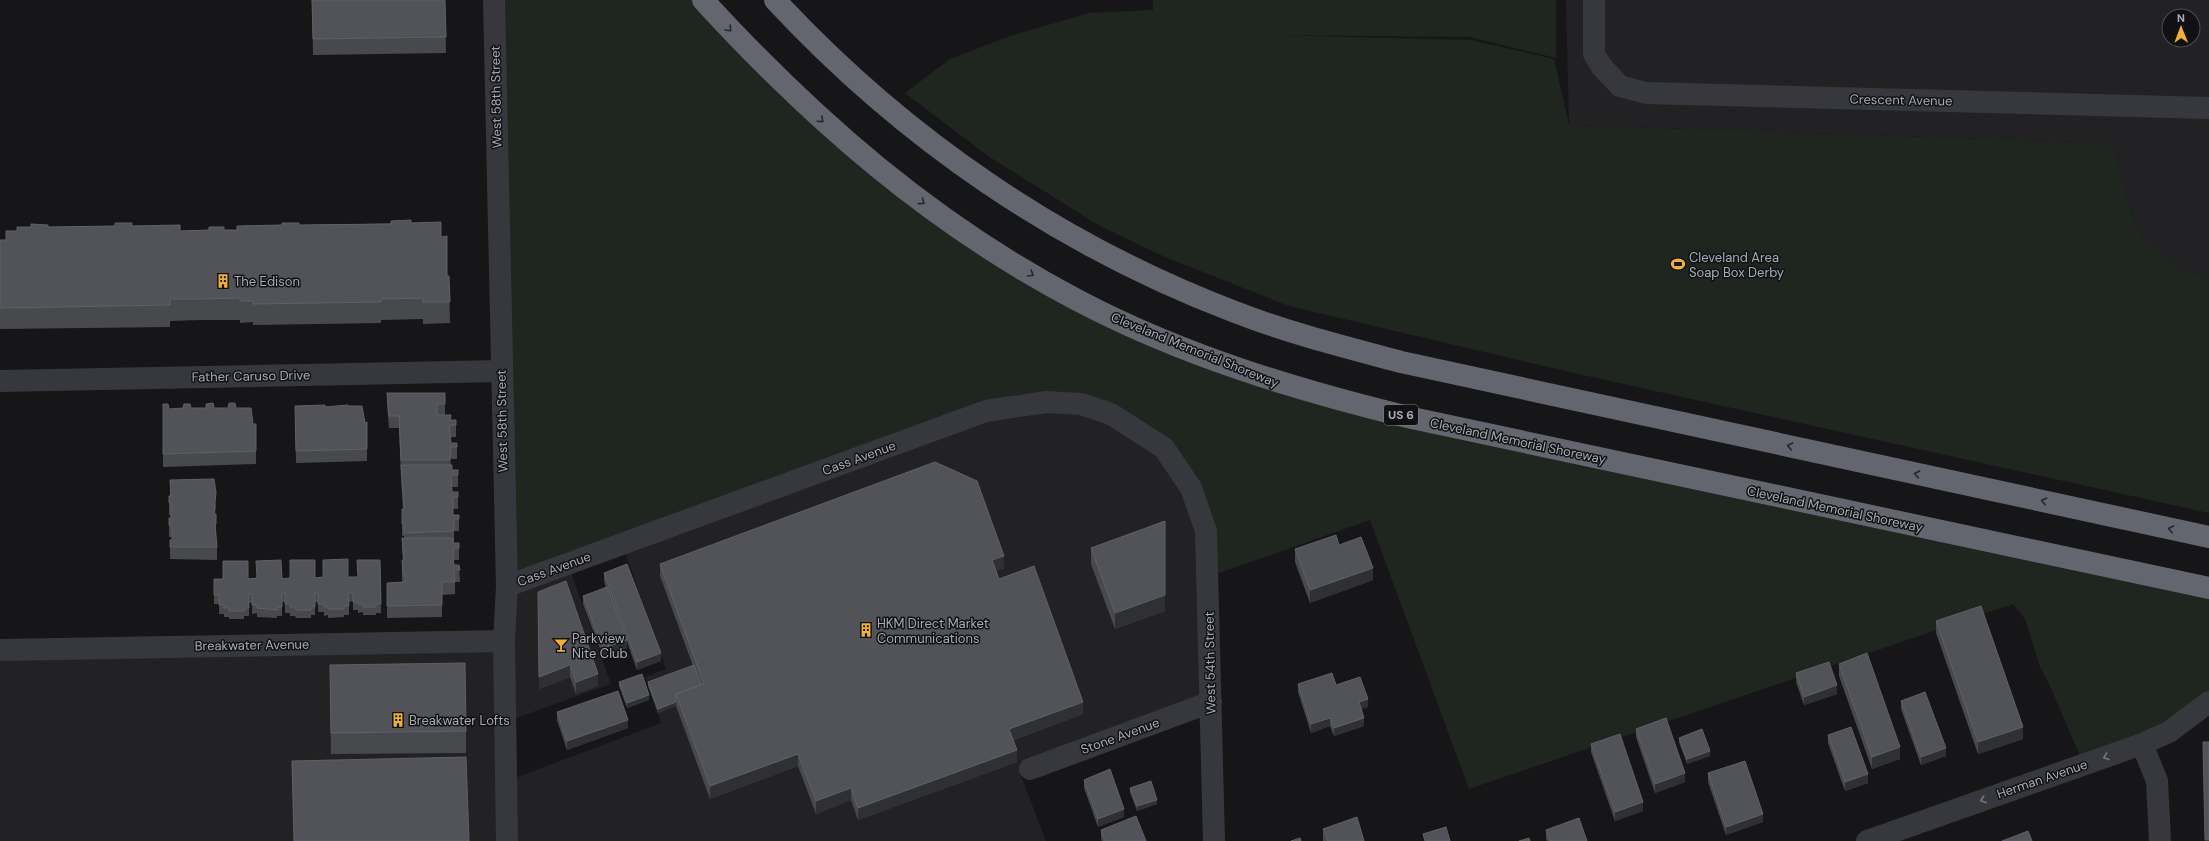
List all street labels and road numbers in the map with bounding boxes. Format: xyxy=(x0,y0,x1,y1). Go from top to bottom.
street label: West 58th Street xyxy=(487,45,505,149)
street label: Crescent Avenue xyxy=(1849,91,1953,109)
street label: Cleveland Memorial Shoreway xyxy=(1109,309,1281,391)
street label: Father Caruso Drive xyxy=(191,366,311,386)
street label: West 58th Street xyxy=(493,369,511,473)
road number: US 6 xyxy=(1384,405,1418,425)
street label: Cleveland Memorial Shoreway xyxy=(1428,414,1608,468)
street label: Cass Avenue xyxy=(820,437,898,479)
street label: Cleveland Memorial Shoreway xyxy=(1745,482,1925,536)
street label: Cass Avenue xyxy=(515,548,593,590)
street label: West 54th Street xyxy=(1201,611,1219,715)
street label: Breakwater Avenue xyxy=(194,636,310,654)
street label: Stone Avenue xyxy=(1078,714,1162,758)
street label: Herman Avenue xyxy=(1994,756,2090,802)

